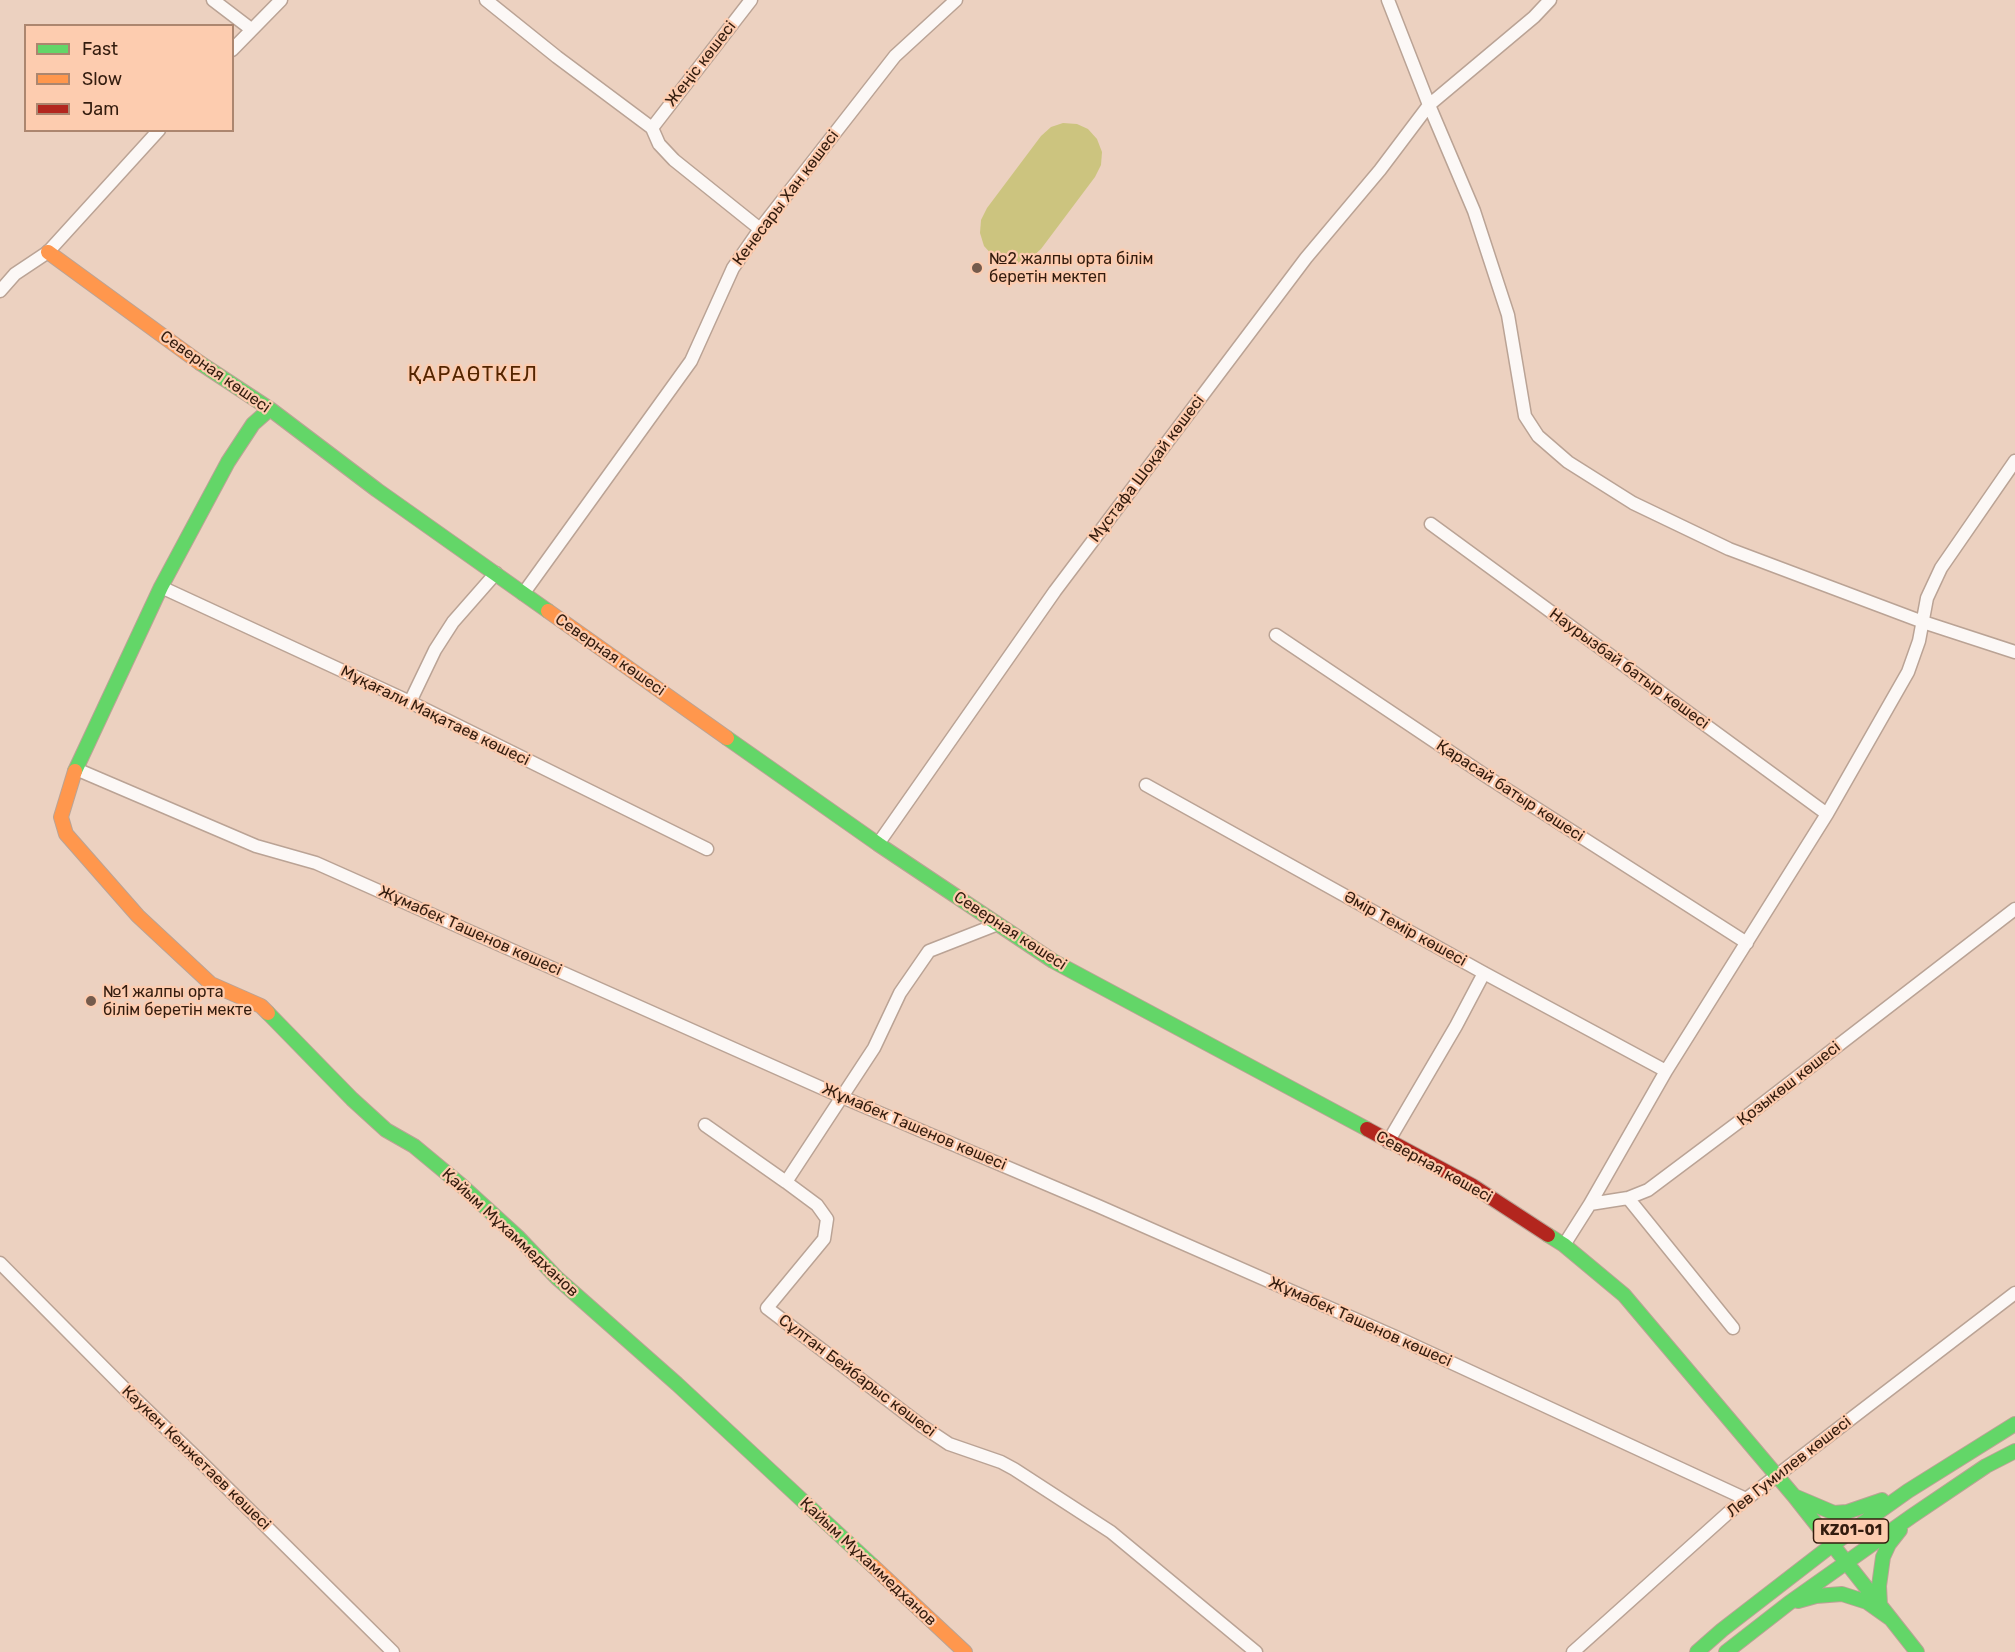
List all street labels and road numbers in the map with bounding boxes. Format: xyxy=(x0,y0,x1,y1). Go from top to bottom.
street label: Жеңіс көшесі xyxy=(662,17,740,111)
street label: Кенесары Хан көшесі xyxy=(729,127,843,269)
street label: Северная көшесі xyxy=(156,327,274,417)
street label: Мұстафа Шоқай көшесі xyxy=(1085,392,1209,546)
street label: Наурызбай батыр көшесі xyxy=(1545,605,1713,733)
street label: Северная көшесі xyxy=(551,610,669,700)
street label: Мұқағали Мақатаев көшесі xyxy=(337,662,533,770)
street label: Қарасай батыр көшесі xyxy=(1432,736,1588,846)
street label: Жұмабек Ташенов көшесі xyxy=(375,882,565,980)
street label: Северная көшесі xyxy=(950,887,1070,975)
street label: Әмір Темір көшесі xyxy=(1340,887,1470,971)
street label: Қозыкөш көшесі xyxy=(1734,1038,1844,1130)
street label: Жұмабек Ташенов көшесі xyxy=(819,1079,1009,1175)
street label: Северная көшесі xyxy=(1372,1127,1496,1207)
street label: Қайым Мұхаммедханов xyxy=(438,1165,582,1301)
street label: Жұмабек Ташенов көшесі xyxy=(1265,1273,1455,1371)
street label: Сұлтан Бейбарыс көшесі xyxy=(775,1311,939,1441)
street label: Каукен Кенжетаев көшесі xyxy=(117,1382,275,1534)
street label: Лев Гумилев көшесі xyxy=(1723,1412,1855,1522)
street label: Қайым Мұхаммедханов xyxy=(796,1494,940,1630)
road number: KZ01-01 xyxy=(1814,1519,1888,1543)

